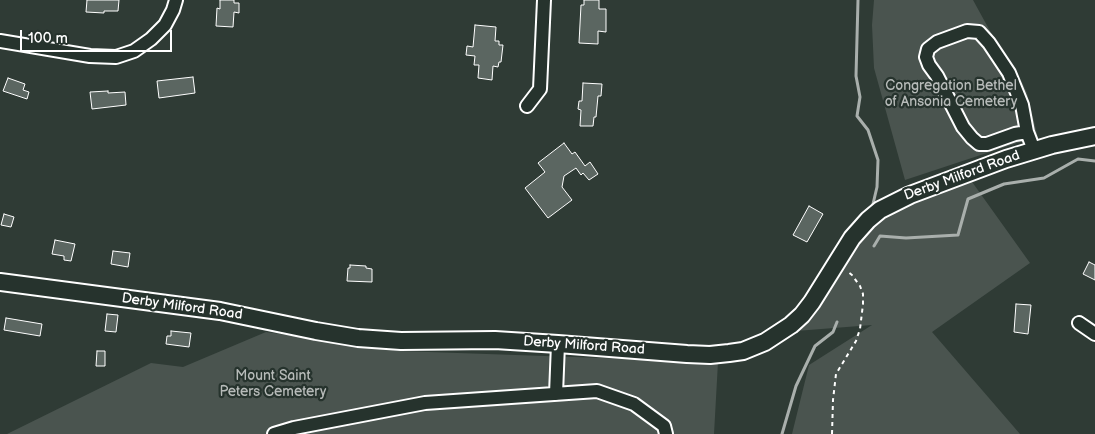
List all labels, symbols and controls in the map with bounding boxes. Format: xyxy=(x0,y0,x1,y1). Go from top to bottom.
scale bar xyxy=(22,20,175,52)
text: 100 m xyxy=(28,29,68,48)
park label: Congregation Bethel of Ansonia Cemetery xyxy=(885,78,1017,110)
street label: Derby Milford Road xyxy=(902,147,1022,205)
street label: Derby Milford Road xyxy=(121,290,243,324)
street label: Derby Milford Road xyxy=(523,333,645,359)
park label: Mount Saint Peters Cemetery xyxy=(220,368,326,401)

